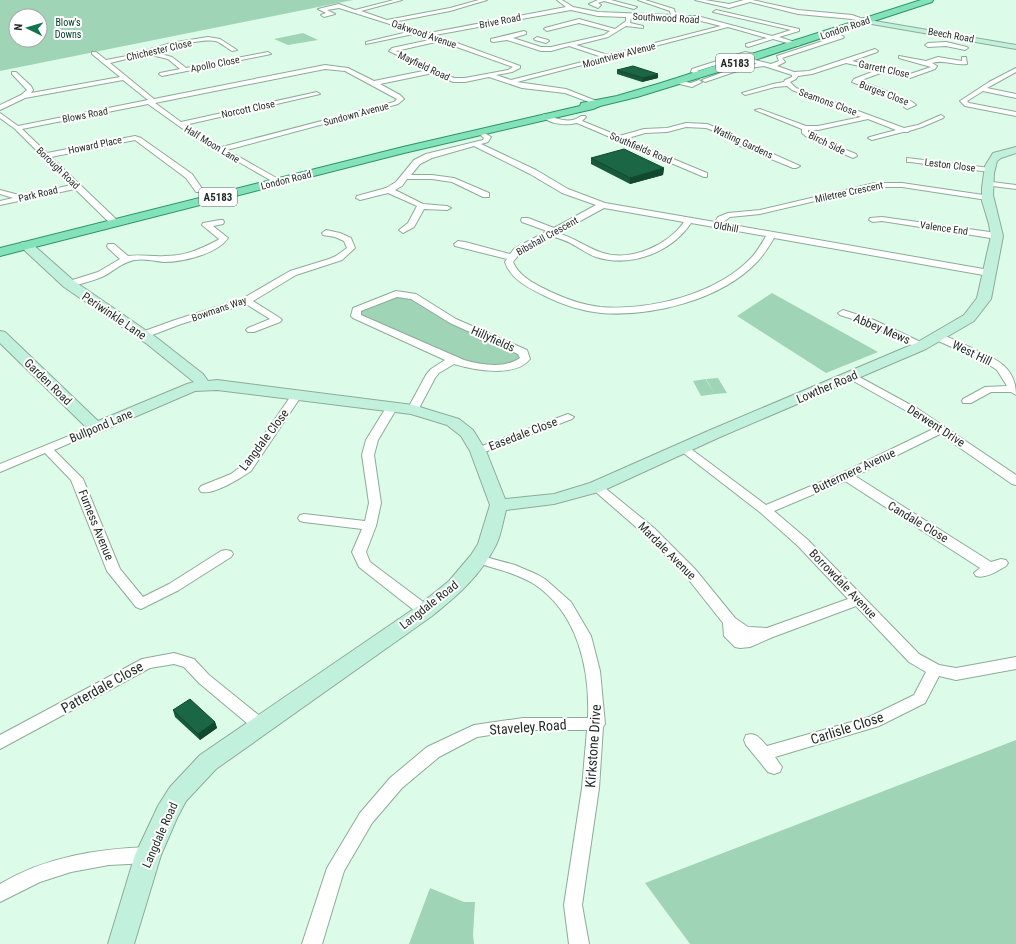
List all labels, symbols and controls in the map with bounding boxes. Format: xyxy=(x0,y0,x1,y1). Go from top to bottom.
north arrow xyxy=(8,8,48,48)
street label: Southwood Road xyxy=(632,11,700,25)
street label: Brive Road xyxy=(478,12,522,30)
street label: London Road xyxy=(819,14,871,42)
park label: Blow's Downs xyxy=(55,17,82,40)
street label: Oakwood Avenue xyxy=(390,18,458,50)
text: N xyxy=(12,23,25,31)
street label: Beech Road xyxy=(927,26,975,44)
street label: Chichester Close xyxy=(125,37,193,63)
street label: Mountview AVenue xyxy=(581,40,657,70)
street label: Mayfield Road xyxy=(396,49,452,83)
street label: Apollo Close xyxy=(189,54,241,74)
road number: A5183 xyxy=(716,54,754,72)
street label: Garrett Close xyxy=(858,58,911,80)
street label: Burges Close xyxy=(858,79,911,108)
street label: Seamons Close xyxy=(797,86,859,118)
street label: Norcott Close xyxy=(220,98,276,120)
street label: Sundown Avenue xyxy=(322,100,390,128)
street label: Blows Road xyxy=(61,105,109,125)
street label: Half Moon Lane xyxy=(182,123,242,165)
street label: Watling Gardens xyxy=(711,123,775,161)
street label: Birch Side xyxy=(807,129,847,157)
street label: Southfields Road xyxy=(608,130,674,166)
street label: Howard Place xyxy=(67,134,123,156)
street label: Borough Road xyxy=(34,145,82,191)
street label: Leston Close xyxy=(924,156,976,174)
street label: London Road xyxy=(260,168,313,192)
street label: Miletree Crescent xyxy=(814,179,884,205)
street label: Park Road xyxy=(17,184,59,204)
road number: A5183 xyxy=(199,188,237,206)
street label: Bibshall Crescent xyxy=(514,215,580,257)
street label: Oldhill xyxy=(713,219,739,235)
street label: Valence End xyxy=(919,219,969,237)
street label: Periwinkle Lane xyxy=(79,289,149,343)
street label: Bowmans Way xyxy=(190,294,248,324)
street label: Abbey Mews xyxy=(852,311,912,347)
street label: Hillyfields xyxy=(469,323,517,355)
street label: West Hill xyxy=(950,337,994,369)
street label: Garden Road xyxy=(21,356,75,408)
street label: Lowther Road xyxy=(794,368,860,406)
street label: Derwent Drive xyxy=(905,402,968,450)
street label: Bullpond Lane xyxy=(67,406,135,446)
street label: Langdale Close xyxy=(237,406,292,473)
street label: Easedale Close xyxy=(487,414,560,453)
street label: Buttermere Avenue xyxy=(810,446,898,496)
street label: Furness Avenue xyxy=(76,488,117,563)
street label: Candale Close xyxy=(885,499,951,546)
street label: Mardale Avenue xyxy=(635,519,699,583)
street label: Borrowdale Avenue xyxy=(806,546,880,622)
street label: Langdale Road xyxy=(397,578,461,632)
street label: Patterdale Close xyxy=(58,658,146,716)
street label: Kirkstone Drive xyxy=(582,703,604,788)
street label: Carlisle Close xyxy=(808,709,886,747)
street label: Staveley Road xyxy=(489,716,567,738)
street label: Langdale Road xyxy=(139,800,181,870)

